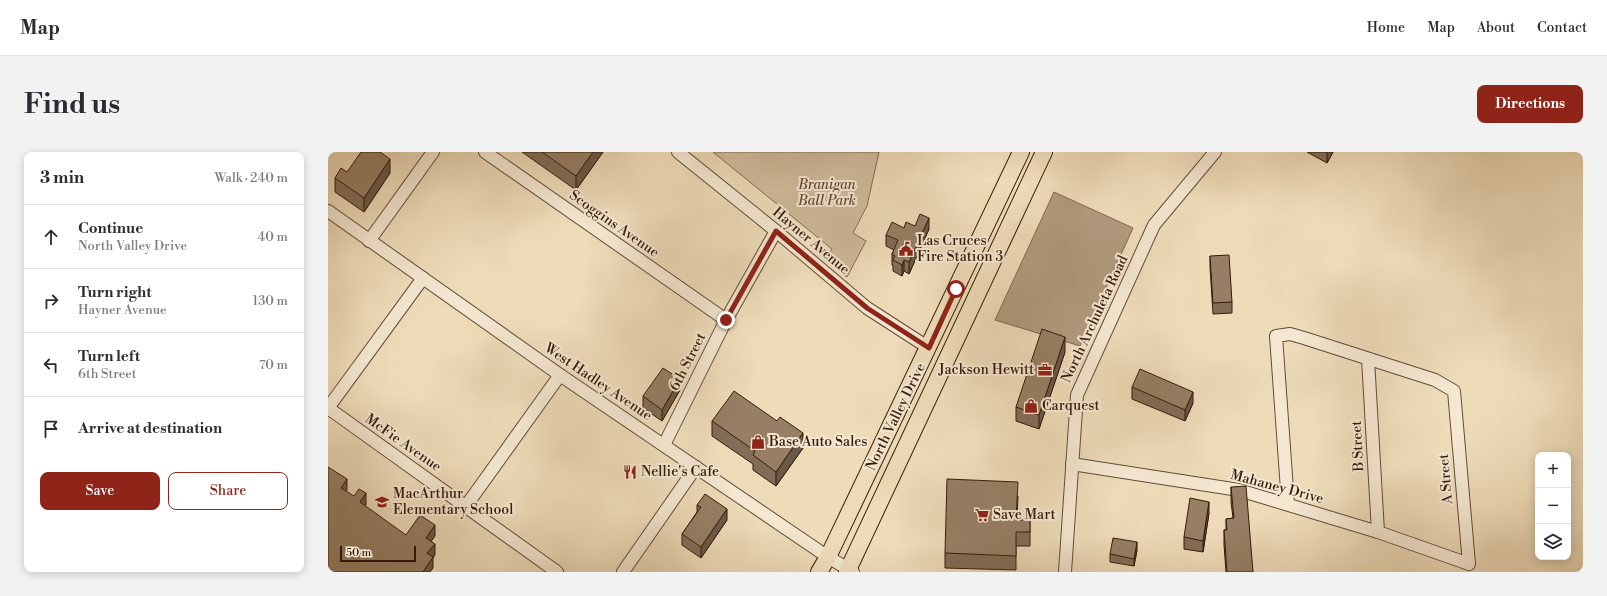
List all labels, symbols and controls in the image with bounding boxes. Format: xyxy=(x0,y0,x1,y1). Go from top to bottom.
text: Map xyxy=(20,16,60,40)
text: Home xyxy=(1367,19,1405,37)
text: Map xyxy=(1427,19,1455,37)
text: About xyxy=(1477,19,1515,37)
text: Contact xyxy=(1537,19,1587,37)
button: Directions xyxy=(1477,85,1583,123)
text: Find us xyxy=(24,87,120,122)
text: 3 min xyxy=(40,167,84,189)
text: Walk · 240 m xyxy=(214,170,288,186)
park label: Branigan Ball Park xyxy=(797,176,856,210)
street label: Scoggins Avenue xyxy=(566,186,662,262)
street label: Hayner Avenue xyxy=(769,203,853,279)
text: Continue xyxy=(78,219,143,238)
icon: ahead xyxy=(40,226,62,248)
text: 40 m xyxy=(258,229,288,245)
place label: Las Cruces Fire Station 3 xyxy=(917,232,1004,266)
text: North Valley Drive xyxy=(78,238,187,254)
public building icon: Las Cruces Fire Station 3 xyxy=(898,241,914,257)
street label: North Archuleta Road xyxy=(1058,252,1132,386)
route start xyxy=(947,280,965,298)
text: Turn right xyxy=(78,283,152,302)
icon: right xyxy=(40,290,62,312)
text: 130 m xyxy=(253,293,288,309)
text: Hayner Avenue xyxy=(78,302,167,318)
route end xyxy=(717,311,735,329)
street label: 6th Street xyxy=(666,330,710,394)
street label: West Hadley Avenue xyxy=(540,339,655,425)
text: Turn left xyxy=(78,347,140,366)
icon: left xyxy=(40,354,62,376)
text: 70 m xyxy=(259,357,288,373)
street label: North Valley Drive xyxy=(862,360,930,474)
place label: Jackson Hewitt xyxy=(938,361,1034,379)
office icon: Jackson Hewitt xyxy=(1037,362,1053,378)
text: 6th Street xyxy=(78,366,136,382)
place label: Carquest xyxy=(1042,397,1100,415)
shop icon: Carquest xyxy=(1023,398,1039,414)
street label: McFie Avenue xyxy=(361,410,445,476)
icon: arrive xyxy=(40,418,62,440)
text: Arrive at destination xyxy=(78,419,222,438)
street label: B Street xyxy=(1348,420,1368,473)
place label: Base Auto Sales xyxy=(768,433,868,451)
shop icon: Base Auto Sales xyxy=(750,434,766,450)
map controls xyxy=(1535,452,1571,560)
button: + xyxy=(1535,452,1571,488)
street label: A Street xyxy=(1435,453,1457,506)
place label: Nellie's Cafe xyxy=(641,463,719,481)
restaurant icon: Nellie's Cafe xyxy=(622,464,638,480)
street label: Mahaney Drive xyxy=(1229,466,1325,508)
button: Save xyxy=(40,472,160,510)
button: Share xyxy=(168,472,288,510)
place label: MacArthur Elementary School xyxy=(393,485,513,519)
button: − xyxy=(1535,488,1571,524)
school or university icon: MacArthur Elementary School xyxy=(374,494,390,510)
place label: Save Mart xyxy=(993,506,1056,524)
supermarket icon: Save Mart xyxy=(974,507,990,523)
button: layers xyxy=(1535,524,1571,560)
scale bar xyxy=(340,544,416,563)
text: 50 m xyxy=(346,546,371,560)

